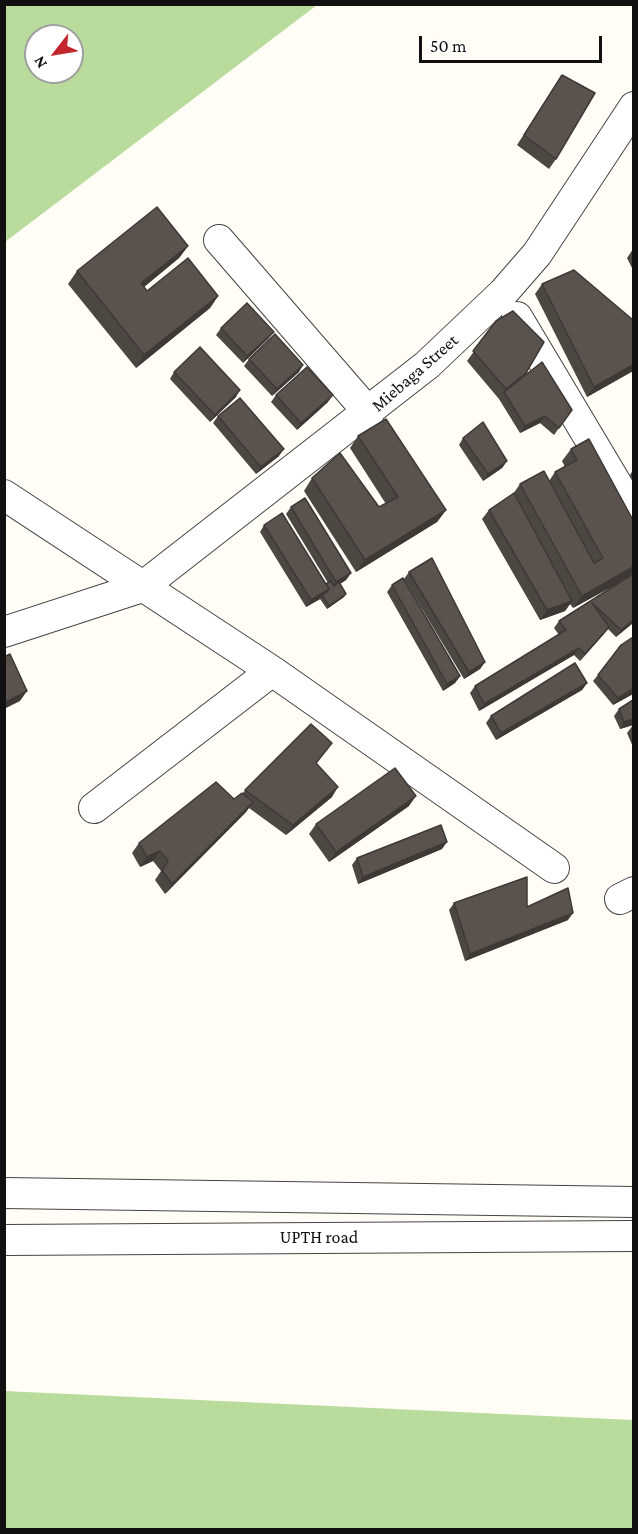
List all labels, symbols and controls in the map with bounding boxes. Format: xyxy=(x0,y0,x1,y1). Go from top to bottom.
north arrow xyxy=(24,24,84,84)
scale bar xyxy=(422,24,605,62)
text: 50 m xyxy=(430,36,467,56)
text: N xyxy=(30,53,50,72)
street label: Miebaga Street xyxy=(367,330,463,416)
street label: UPTH road xyxy=(280,1226,358,1248)

